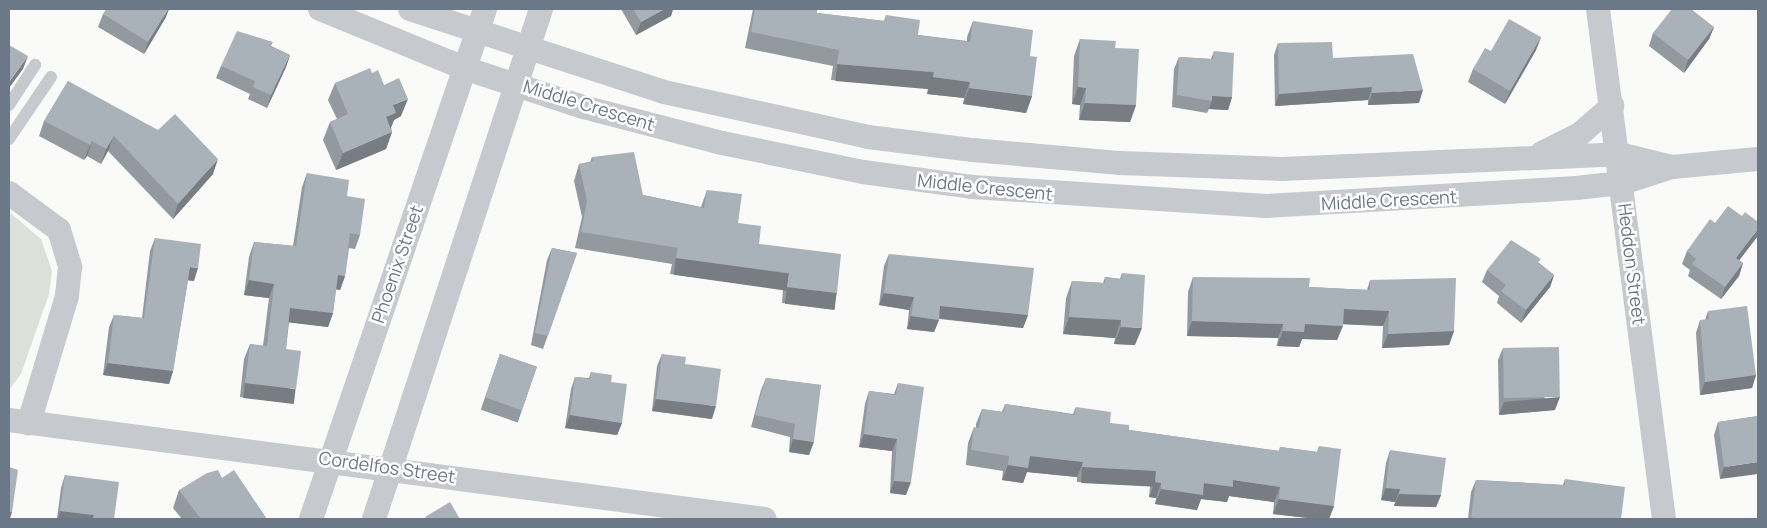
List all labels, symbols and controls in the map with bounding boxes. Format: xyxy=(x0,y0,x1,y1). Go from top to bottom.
street label: Middle Crescent xyxy=(521,75,657,135)
street label: Middle Crescent xyxy=(916,169,1054,205)
street label: Middle Crescent xyxy=(1321,186,1457,214)
street label: Phoenix Street xyxy=(367,202,427,326)
street label: Heddon Street xyxy=(1614,202,1650,326)
street label: Cordelfos Street xyxy=(317,447,457,487)

